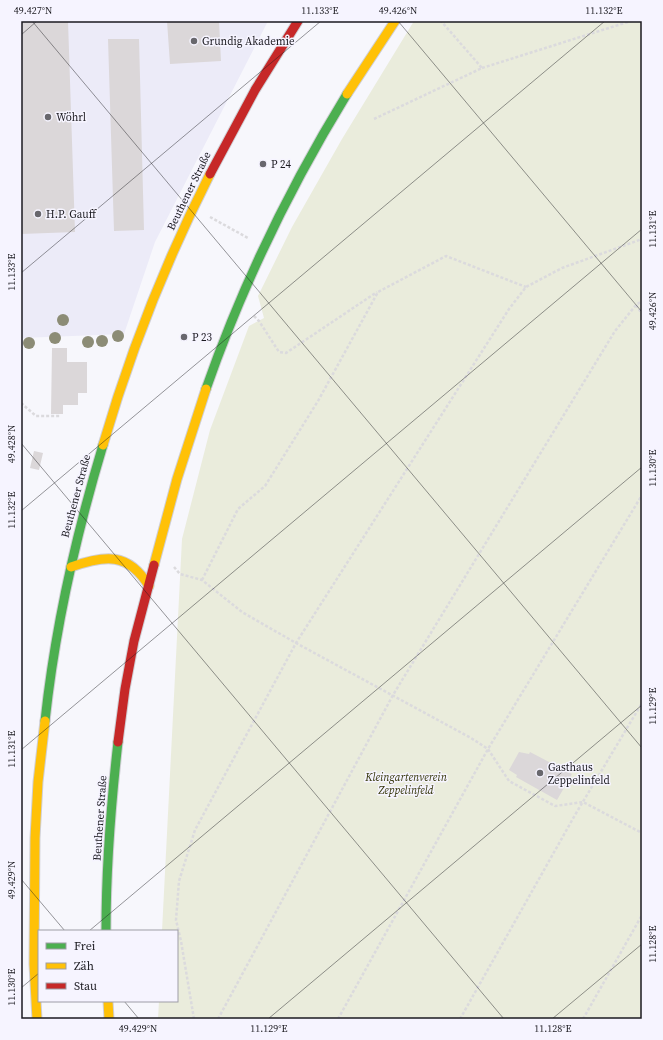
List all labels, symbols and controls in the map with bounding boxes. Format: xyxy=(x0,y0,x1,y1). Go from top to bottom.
text: 49.427°N xyxy=(14,4,52,17)
text: 11.133°E xyxy=(301,4,339,17)
text: 49.426°N xyxy=(379,4,417,17)
text: 11.132°E xyxy=(585,4,623,17)
place label: Grundig Akademie xyxy=(202,34,295,49)
marker: Grundig Akademie xyxy=(189,36,199,46)
place label: Wöhrl xyxy=(56,110,86,125)
marker: Wöhrl xyxy=(43,112,53,122)
street label: Beuthener Straße xyxy=(163,149,215,233)
place label: P 24 xyxy=(271,157,292,172)
marker: P 24 xyxy=(258,159,268,169)
place label: H.P. Gauff xyxy=(46,207,98,222)
marker: H.P. Gauff xyxy=(33,209,43,219)
text: 11.131°E xyxy=(646,210,659,248)
text: 11.133°E xyxy=(5,253,18,291)
text: 49.426°N xyxy=(646,292,659,330)
place label: P 23 xyxy=(192,330,213,345)
marker: P 23 xyxy=(179,332,189,342)
text: 49.428°N xyxy=(5,425,18,463)
text: 11.130°E xyxy=(646,449,659,487)
street label: Beuthener Straße xyxy=(58,452,94,539)
text: 11.132°E xyxy=(5,491,18,529)
text: 11.129°E xyxy=(646,687,659,725)
text: 11.131°E xyxy=(5,730,18,768)
place label: Gasthaus Zeppelinfeld xyxy=(548,760,611,788)
marker: Gasthaus Zeppelinfeld xyxy=(535,768,545,778)
park label: Kleingartenverein Zeppelinfeld xyxy=(364,770,448,798)
street label: Beuthener Straße xyxy=(90,774,110,861)
text: 49.429°N xyxy=(5,861,18,899)
text: 11.128°E xyxy=(646,925,659,963)
legend xyxy=(38,930,178,1002)
text: Frei xyxy=(74,938,96,954)
text: Zäh xyxy=(74,958,94,974)
text: 11.130°E xyxy=(5,968,18,1006)
text: Stau xyxy=(74,978,97,994)
text: 49.429°N xyxy=(119,1022,157,1035)
text: 11.129°E xyxy=(250,1022,288,1035)
text: 11.128°E xyxy=(534,1022,572,1035)

